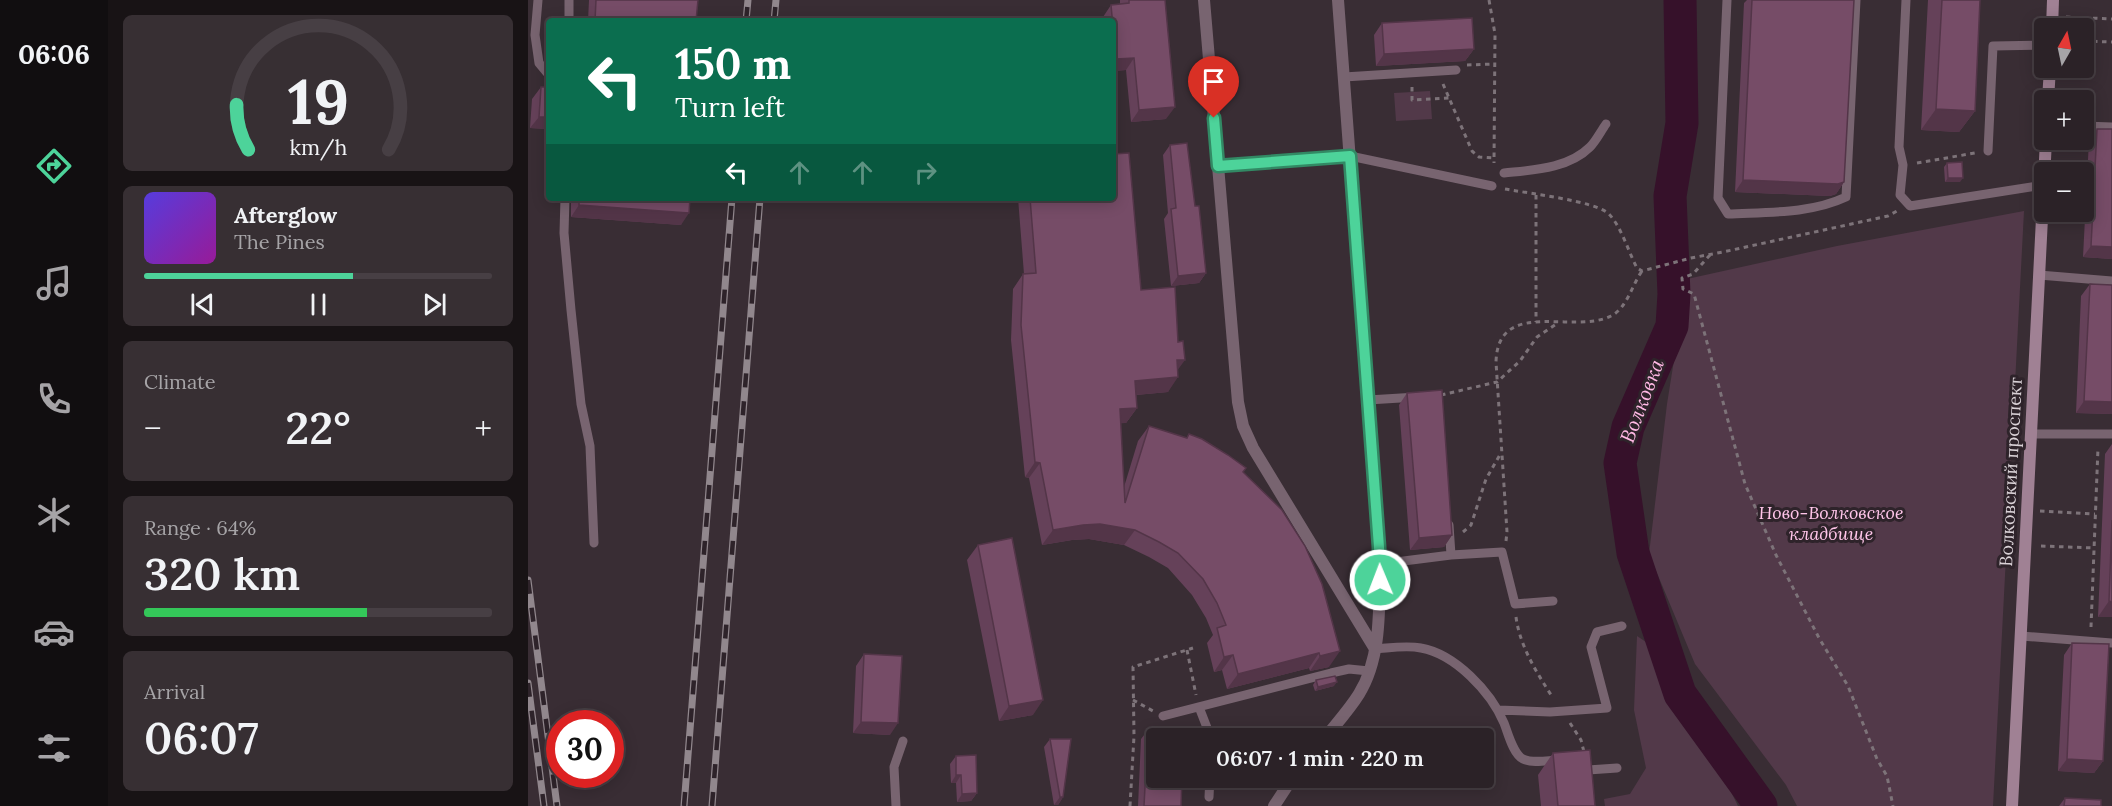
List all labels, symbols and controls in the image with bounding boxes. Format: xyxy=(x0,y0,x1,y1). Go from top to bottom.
north arrow xyxy=(2034,18,2094,78)
map controls xyxy=(2034,18,2094,222)
text: 06:06 xyxy=(18,37,90,71)
text: 150 m xyxy=(675,37,791,91)
icon: left xyxy=(576,42,654,120)
pin xyxy=(1188,56,1239,118)
text: 19 xyxy=(287,61,349,141)
icon: arrive xyxy=(1197,65,1230,98)
text: Turn left xyxy=(675,90,785,124)
button: + xyxy=(2034,90,2094,150)
text: km/h xyxy=(289,133,347,161)
icon: directions xyxy=(33,145,75,187)
icon: left xyxy=(720,156,753,189)
icon: ahead xyxy=(783,156,816,189)
icon: ahead xyxy=(846,156,879,189)
icon: right xyxy=(909,156,942,189)
button: − xyxy=(2034,162,2094,222)
text: Afterglow xyxy=(234,201,337,229)
text: The Pines xyxy=(234,229,325,254)
icon: music xyxy=(33,262,75,304)
icon: previous xyxy=(186,288,219,321)
icon: pause xyxy=(302,288,335,321)
icon: next xyxy=(418,288,451,321)
water label: Волковка xyxy=(1614,355,1669,446)
text: Climate xyxy=(144,369,216,394)
street label: Волковский проспект xyxy=(1994,377,2027,567)
icon: phone xyxy=(33,378,75,420)
text: 22° xyxy=(285,399,351,456)
text: − xyxy=(144,407,162,449)
text: + xyxy=(475,407,492,449)
icon: climate xyxy=(33,494,75,536)
park label: Ново-Волковское кладбище xyxy=(1758,501,1904,545)
text: Range · 64% xyxy=(144,515,256,540)
text: 320 km xyxy=(144,545,300,602)
position arrow xyxy=(1348,548,1412,612)
icon: car xyxy=(33,611,75,653)
text: Arrival xyxy=(144,679,205,704)
text: 06:07 xyxy=(144,709,259,766)
speed limit sign: 30 xyxy=(546,710,624,788)
icon: filters xyxy=(33,727,75,769)
text: 06:07 · 1 min · 220 m xyxy=(1216,744,1424,772)

